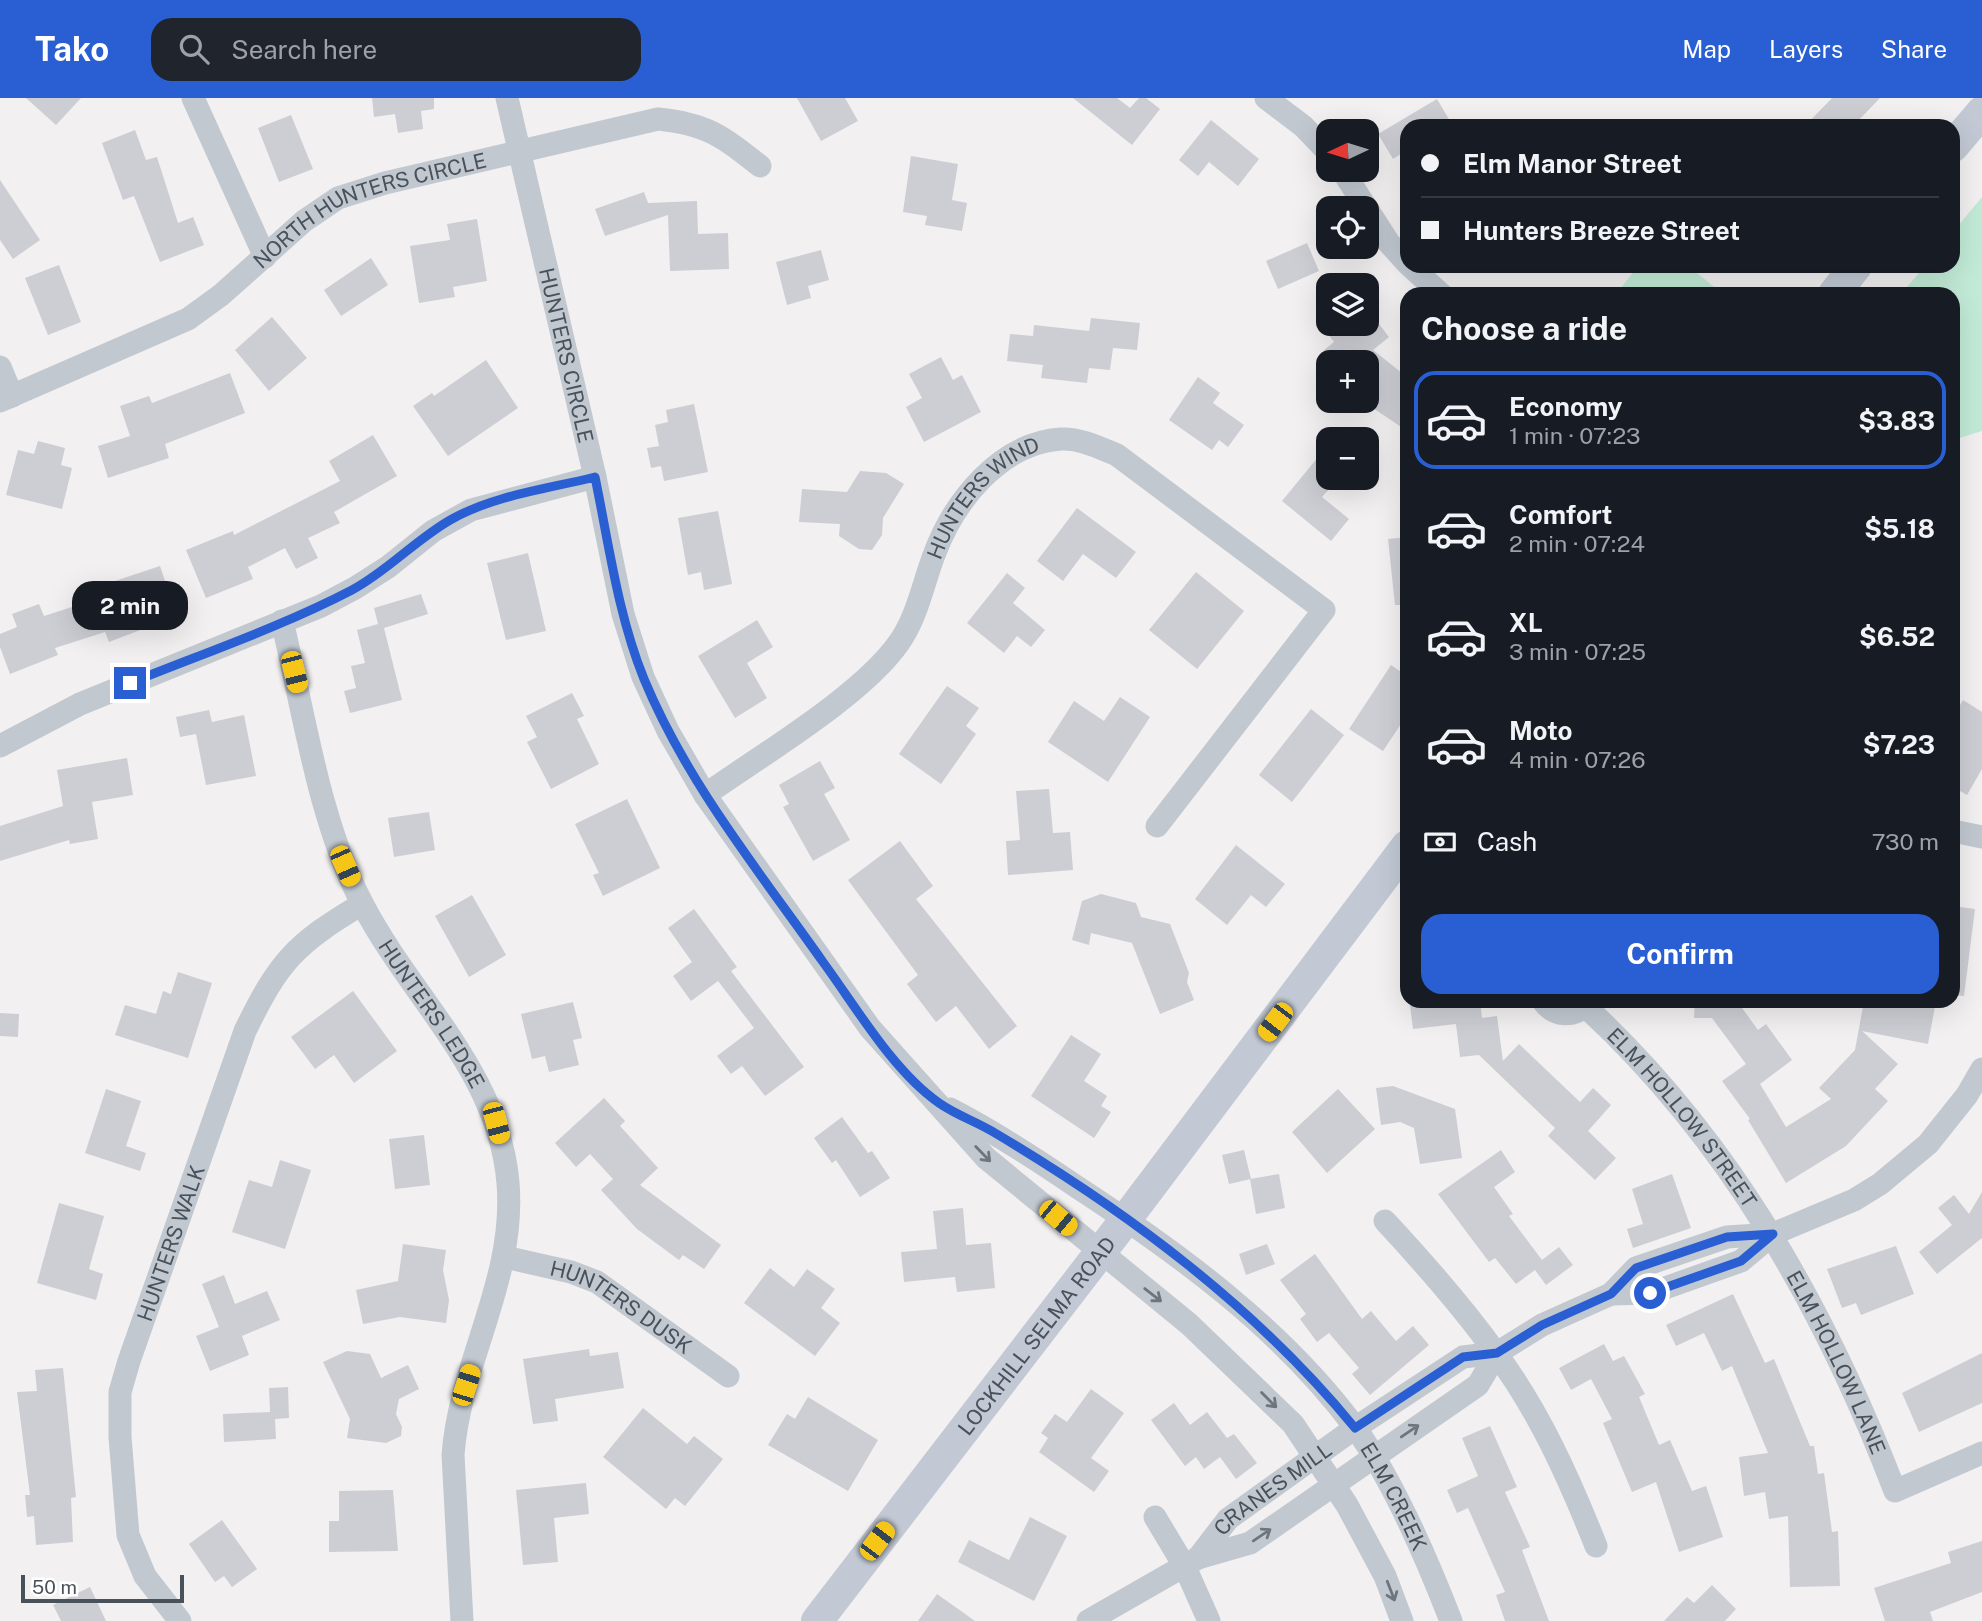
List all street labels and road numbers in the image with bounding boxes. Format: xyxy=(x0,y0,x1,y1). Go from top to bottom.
street label: NORTH HUNTERS CIRCLE xyxy=(248,147,489,273)
street label: HUNTERS CIRCLE xyxy=(534,265,599,445)
street label: HUNTERS WIND xyxy=(921,431,1043,562)
street label: HUNTERS LEDGE xyxy=(374,934,490,1092)
street label: ELM HOLLOW STREET xyxy=(1602,1022,1762,1212)
street label: HUNTERS WALK xyxy=(132,1162,209,1324)
street label: LOCKHILL SELMA ROAD xyxy=(952,1231,1120,1440)
street label: HUNTERS DUSK xyxy=(548,1255,697,1359)
street label: ELM HOLLOW LANE xyxy=(1782,1266,1891,1458)
street label: CRANES MILL xyxy=(1208,1437,1336,1540)
street label: ELM CREEK xyxy=(1356,1437,1433,1554)

